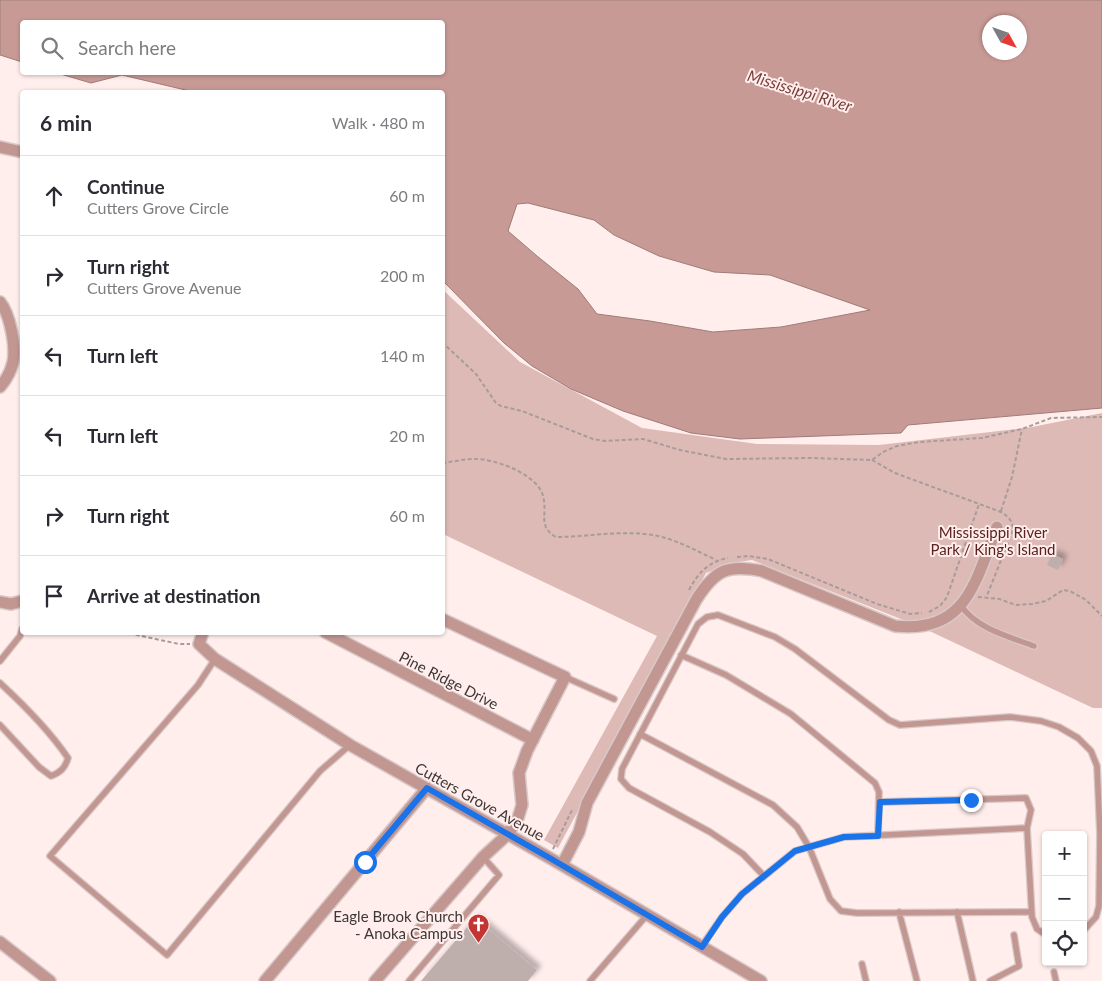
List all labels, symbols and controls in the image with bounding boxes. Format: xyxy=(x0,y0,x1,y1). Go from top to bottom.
north arrow xyxy=(982,15,1027,60)
search box xyxy=(20,20,445,75)
icon: search xyxy=(38,34,66,62)
text: Search here xyxy=(78,36,176,59)
water label: Mississippi River xyxy=(745,65,855,115)
text: 6 min xyxy=(40,110,92,135)
text: Walk · 480 m xyxy=(332,113,425,132)
text: Continue xyxy=(87,175,165,198)
icon: ahead xyxy=(40,182,68,210)
text: 60 m xyxy=(389,186,425,205)
text: Cutters Grove Circle xyxy=(87,198,229,217)
text: Turn right xyxy=(87,255,169,278)
icon: right xyxy=(40,262,68,290)
text: 200 m xyxy=(380,266,425,285)
text: Cutters Grove Avenue xyxy=(87,278,242,297)
icon: left xyxy=(40,342,68,370)
text: Turn left xyxy=(87,344,158,367)
text: 140 m xyxy=(380,346,425,365)
icon: left xyxy=(40,422,68,450)
text: Turn left xyxy=(87,424,158,447)
text: 20 m xyxy=(389,426,425,445)
icon: right xyxy=(40,502,68,530)
text: Turn right xyxy=(87,504,169,527)
text: 60 m xyxy=(389,506,425,525)
park label: Mississippi River Park / King's Island xyxy=(931,523,1055,558)
icon: arrive xyxy=(40,582,68,610)
text: Arrive at destination xyxy=(87,584,260,607)
street label: Pine Ridge Drive xyxy=(396,647,502,713)
street label: Cutters Grove Avenue xyxy=(412,758,548,844)
route end xyxy=(960,789,983,812)
map controls xyxy=(1042,831,1087,966)
button: + xyxy=(1042,831,1087,876)
route start xyxy=(354,851,377,874)
button: − xyxy=(1042,876,1087,921)
place label: Eagle Brook Church - Anoka Campus xyxy=(333,907,463,942)
church icon: Eagle Brook Church - Anoka Campus xyxy=(467,913,491,944)
button: locate xyxy=(1042,921,1087,966)

